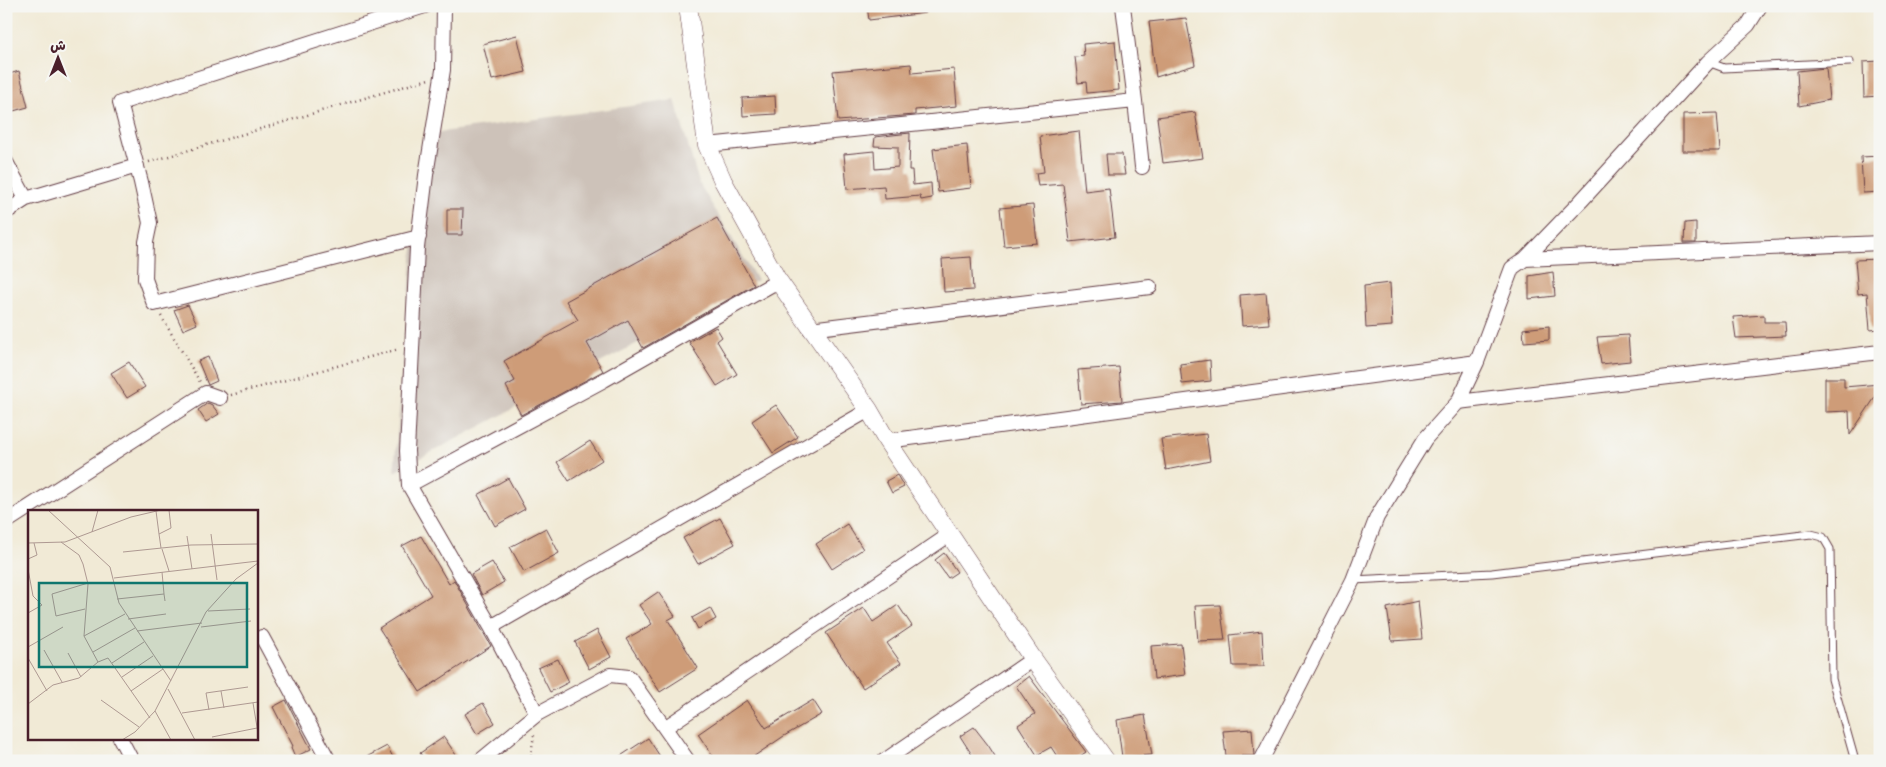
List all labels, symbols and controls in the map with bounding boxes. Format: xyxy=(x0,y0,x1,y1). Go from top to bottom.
north arrow xyxy=(32,32,82,82)
text: ش xyxy=(50,36,66,56)
inset map xyxy=(28,510,258,740)

